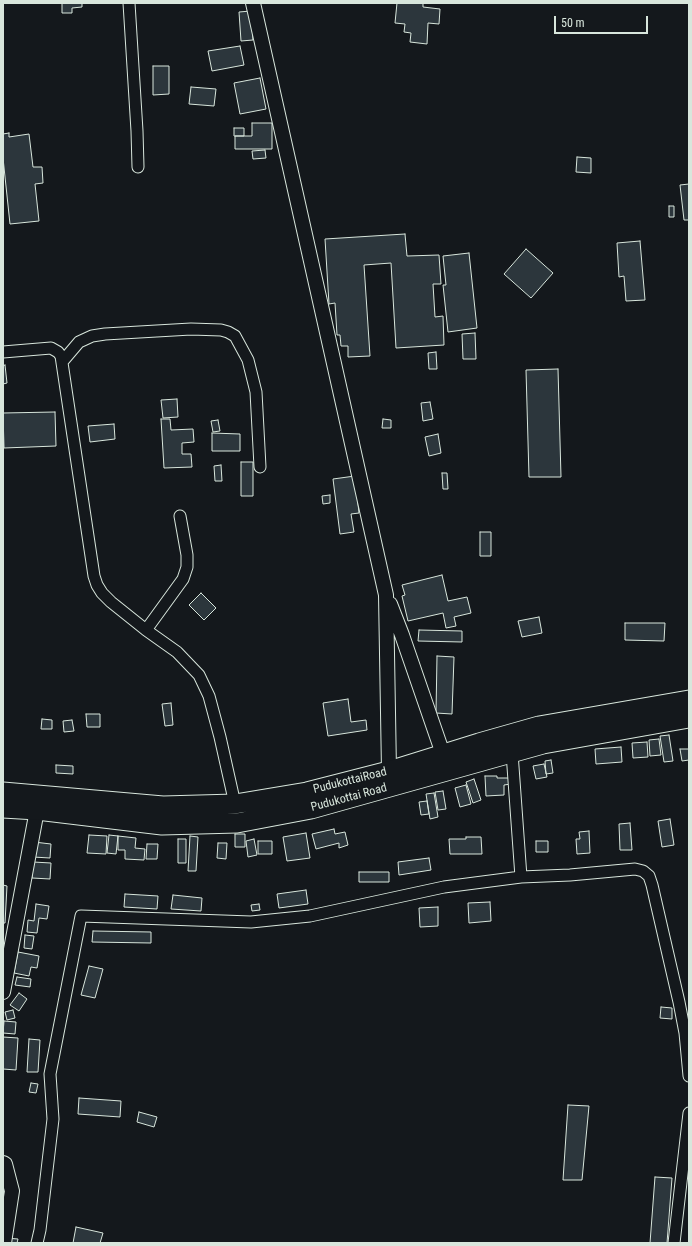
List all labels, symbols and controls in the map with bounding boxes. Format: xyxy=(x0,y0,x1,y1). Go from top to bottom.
scale bar xyxy=(556,8,650,34)
text: 50 m xyxy=(561,16,585,30)
street label: PudukottaiRoad xyxy=(312,765,388,797)
street label: Pudukottai Road xyxy=(309,781,389,815)

